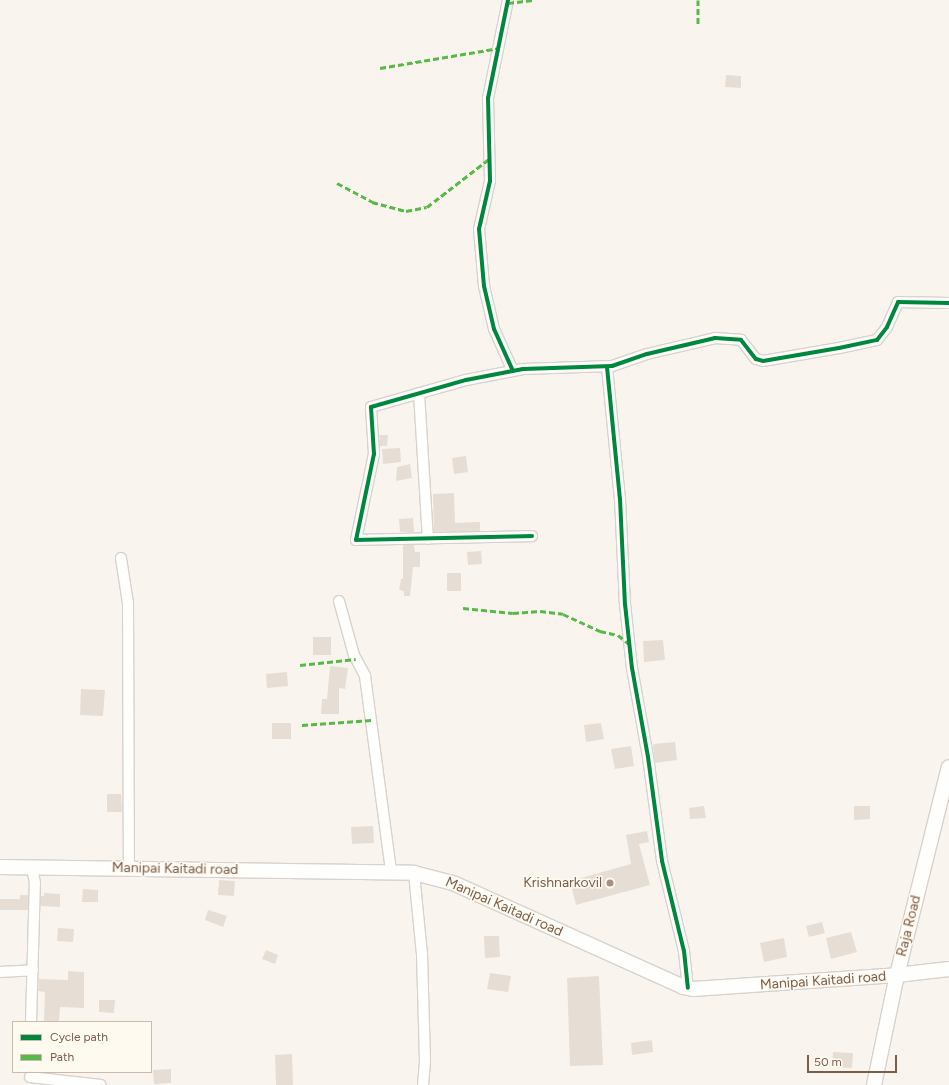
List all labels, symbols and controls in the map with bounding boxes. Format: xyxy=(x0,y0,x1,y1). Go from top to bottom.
street label: Manipai Kaitadi road xyxy=(112,859,238,879)
street label: Manipai Kaitadi road xyxy=(443,874,565,940)
place label: Krishnarkovil xyxy=(523,875,602,891)
marker: Krishnarkovil xyxy=(605,878,615,888)
street label: Raja Road xyxy=(893,894,925,958)
street label: Manipai Kaitadi road xyxy=(759,968,887,994)
legend xyxy=(12,1021,152,1073)
text: Cycle path xyxy=(50,1030,108,1044)
scale bar xyxy=(809,1047,899,1073)
text: Path xyxy=(50,1050,74,1064)
text: 50 m xyxy=(814,1055,842,1069)

